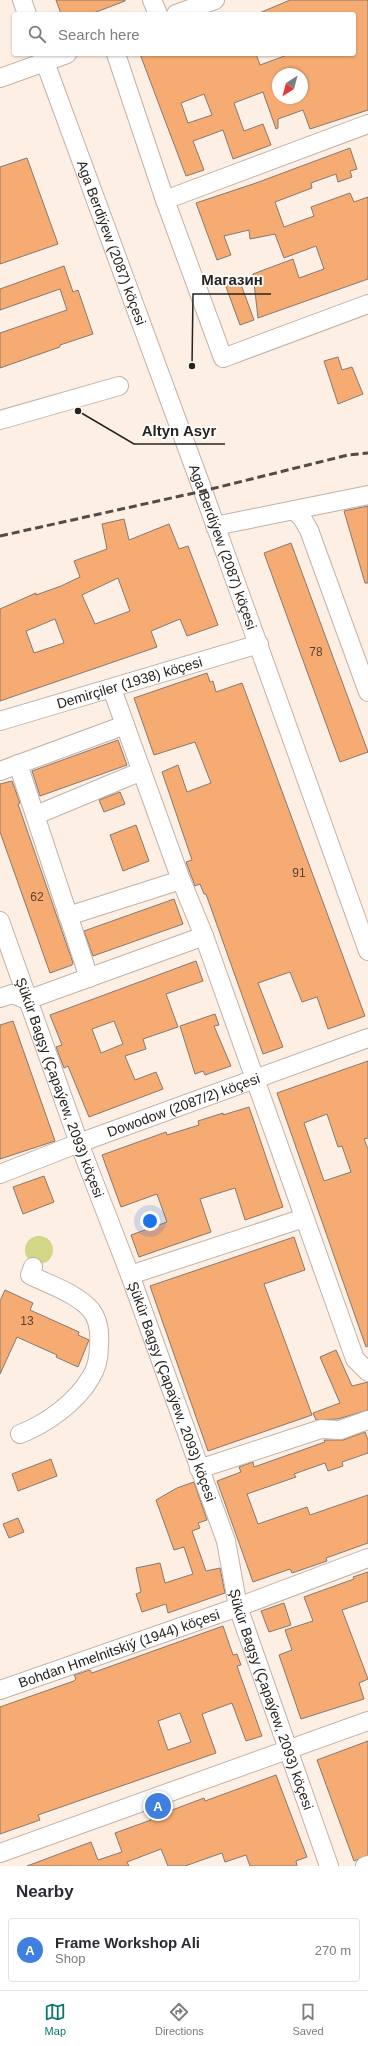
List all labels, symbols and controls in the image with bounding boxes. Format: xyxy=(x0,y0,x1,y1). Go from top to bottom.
search box xyxy=(12,12,356,56)
icon: search xyxy=(26,23,48,45)
text: Search here xyxy=(58,26,140,43)
north arrow xyxy=(272,68,308,104)
street label: Aga Berdiýew (2087) köçesi xyxy=(74,158,149,327)
callout: Магазин xyxy=(193,267,271,294)
text: Магазин xyxy=(201,271,263,288)
callout: Altyn Asyr xyxy=(134,417,225,444)
text: Altyn Asyr xyxy=(142,422,216,439)
street label: Aga Berdiýew (2087) köçesi xyxy=(186,462,260,632)
house number: 78 xyxy=(309,645,323,659)
street label: Demirçiler (1938) köçesi xyxy=(55,653,204,712)
house number: 91 xyxy=(292,866,306,880)
house number: 62 xyxy=(30,890,44,904)
street label: Şükür Bagşy (Çapaýew, 2093) köçesi xyxy=(13,975,107,1200)
street label: Dowodow (2087/2) köçesi xyxy=(105,1070,262,1140)
your location xyxy=(140,1211,160,1231)
street label: Şükür Bagşy (Çapaýew, 2093) köçesi xyxy=(125,1279,219,1504)
house number: 13 xyxy=(20,1314,34,1328)
street label: Şükür Bagşy (Çapaýew, 2093) köçesi xyxy=(227,1587,317,1812)
street label: Bohdan Hmelnitskiý (1944) köçesi xyxy=(16,1606,222,1691)
pin: A xyxy=(145,1791,171,1821)
text: Nearby xyxy=(16,1882,74,1901)
text: Frame Workshop Ali xyxy=(55,1934,200,1951)
text: A xyxy=(25,1943,35,1958)
text: 270 m xyxy=(315,1943,351,1958)
text: Shop xyxy=(55,1951,85,1966)
tab: Map xyxy=(44,2001,66,2037)
tab: Directions xyxy=(155,2001,204,2037)
tab: Saved xyxy=(292,2001,324,2037)

